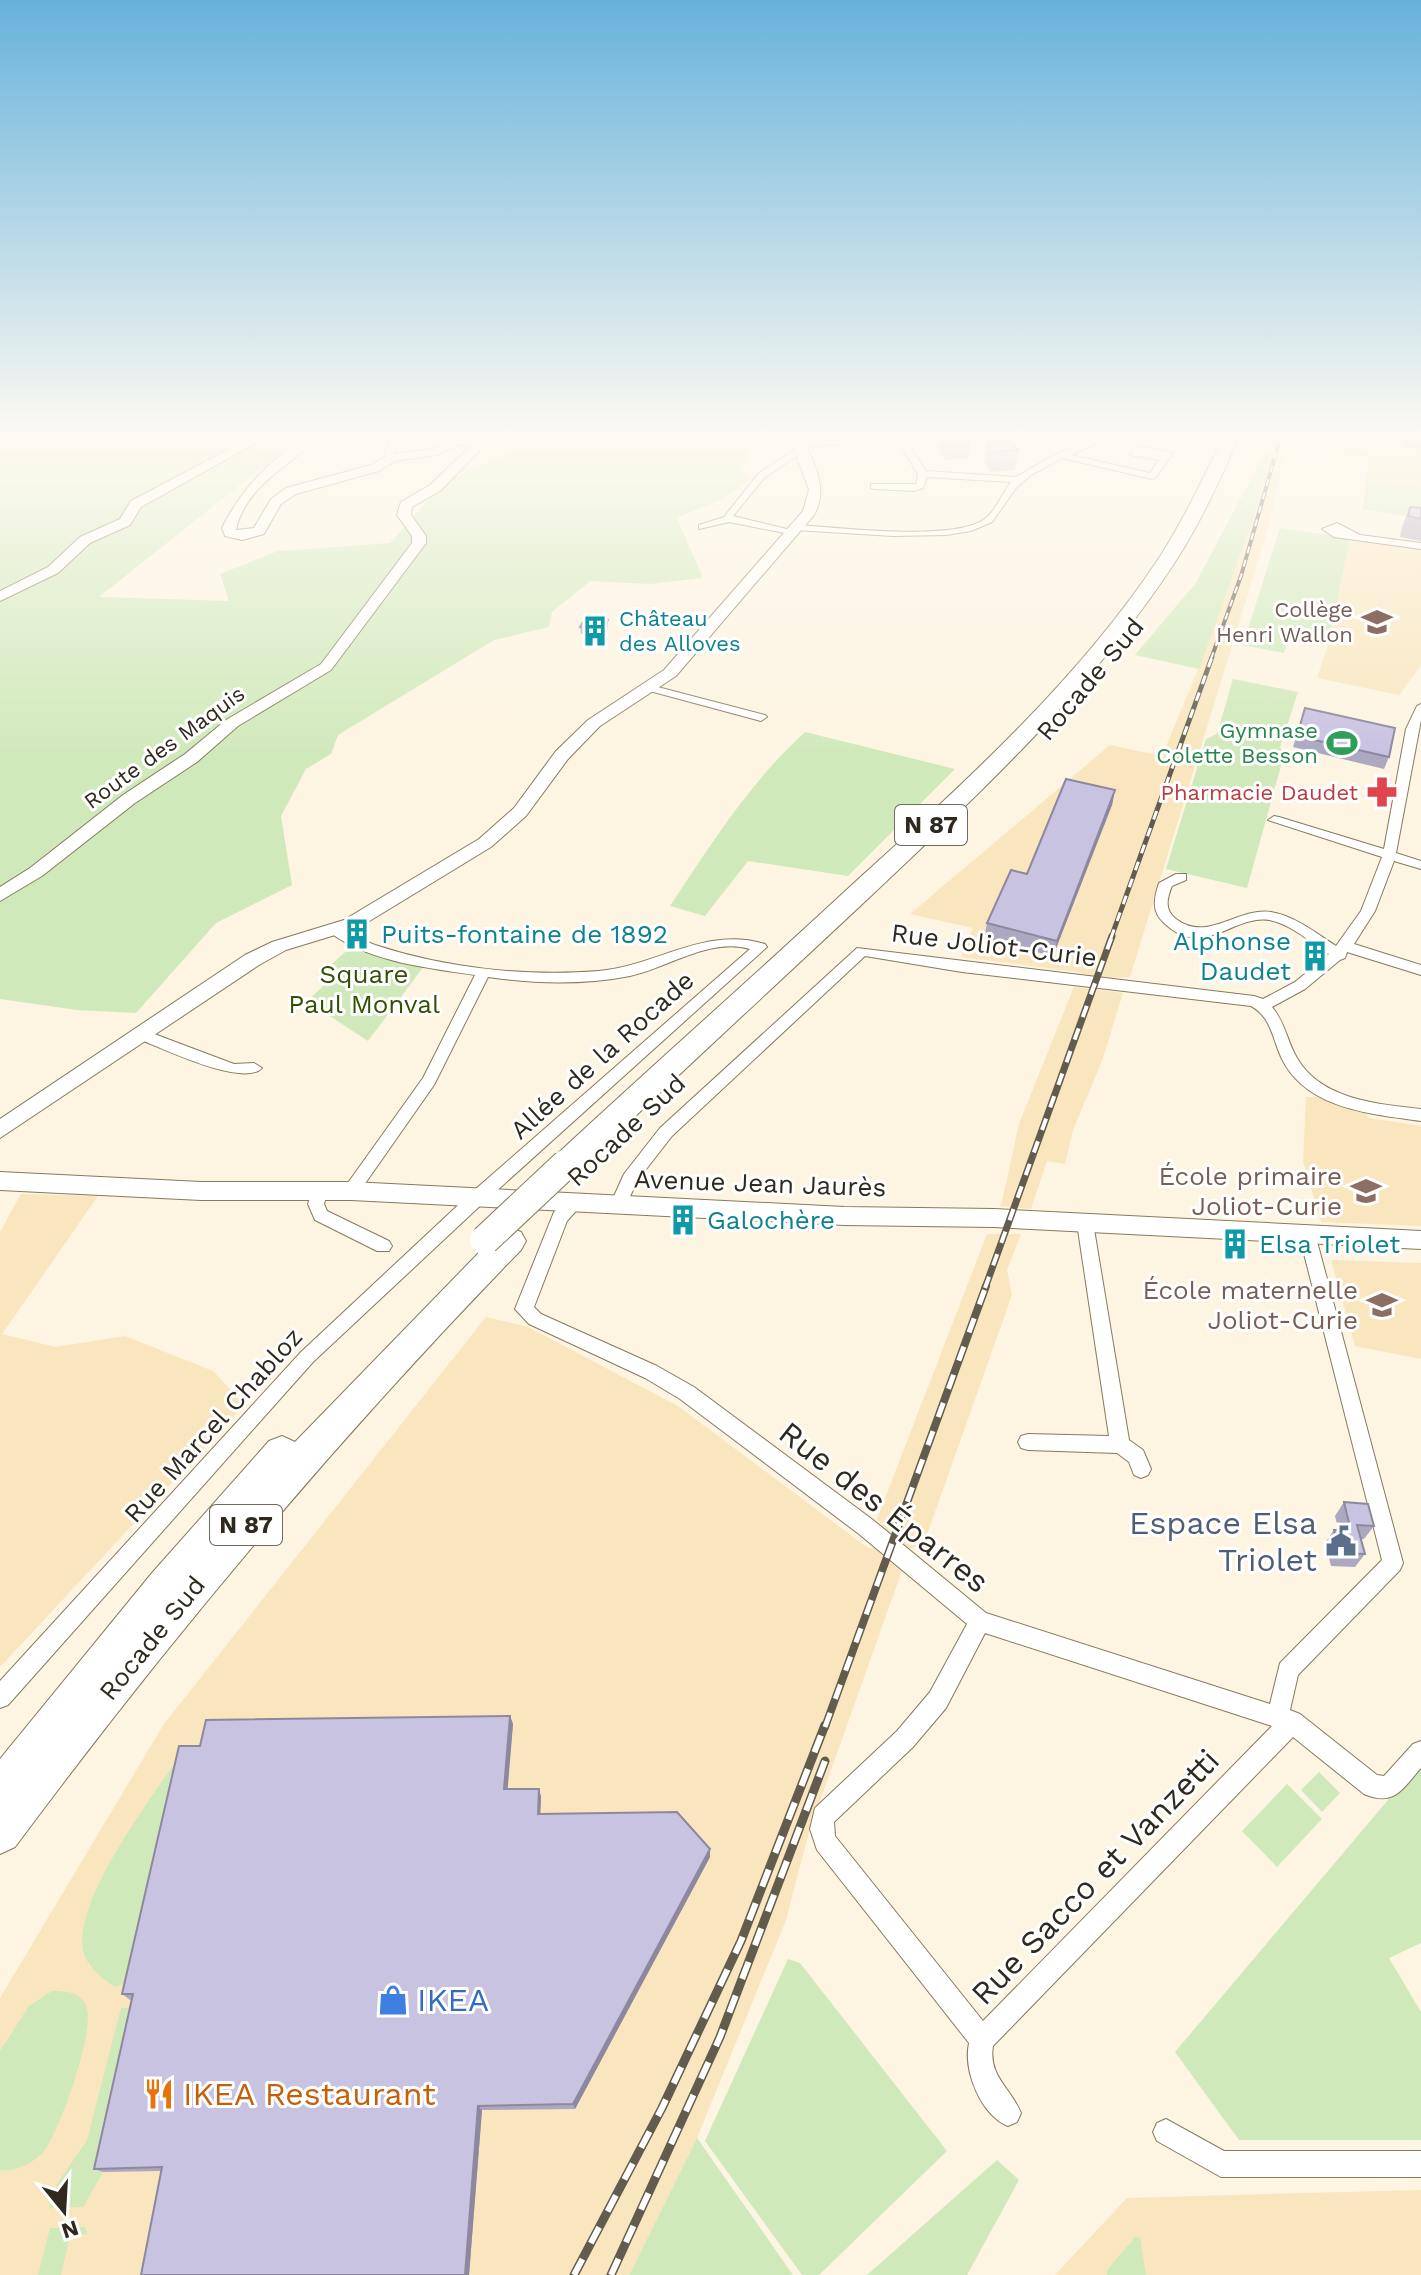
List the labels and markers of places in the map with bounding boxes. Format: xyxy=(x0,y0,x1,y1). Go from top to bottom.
place label: Collège Henri Wallon xyxy=(1216,597,1353,647)
school or university icon: Collège Henri Wallon xyxy=(1360,605,1394,639)
place label: Château des Alloves xyxy=(619,606,741,656)
building icon: Château des Alloves xyxy=(578,614,612,648)
place label: Gymnase Colette Besson xyxy=(1156,718,1318,768)
sports icon: Gymnase Colette Besson xyxy=(1325,726,1359,760)
pharmacy icon: Pharmacie Daudet xyxy=(1365,775,1399,809)
place label: Pharmacie Daudet xyxy=(1160,780,1358,805)
building icon: Puits-fontaine de 1892 xyxy=(340,917,374,951)
place label: Puits-fontaine de 1892 xyxy=(381,919,668,949)
place label: Alphonse Daudet xyxy=(1173,926,1291,986)
building icon: Alphonse Daudet xyxy=(1298,939,1332,973)
place label: École primaire Joliot-Curie xyxy=(1158,1161,1342,1221)
school or university icon: École primaire Joliot-Curie xyxy=(1349,1174,1383,1208)
building icon: Galochère xyxy=(666,1203,700,1237)
place label: Galochère xyxy=(707,1205,835,1235)
building icon: Elsa Triolet xyxy=(1218,1227,1252,1261)
place label: Elsa Triolet xyxy=(1259,1229,1400,1259)
place label: École maternelle Joliot-Curie xyxy=(1142,1275,1358,1335)
school or university icon: École maternelle Joliot-Curie xyxy=(1365,1288,1399,1322)
place label: Espace Elsa Triolet xyxy=(1129,1504,1317,1579)
public building icon: Espace Elsa Triolet xyxy=(1324,1524,1358,1558)
place label: IKEA xyxy=(417,1981,489,2019)
shop icon: IKEA xyxy=(376,1983,410,2017)
place label: IKEA Restaurant xyxy=(183,2075,436,2113)
restaurant icon: IKEA Restaurant xyxy=(142,2077,176,2111)

